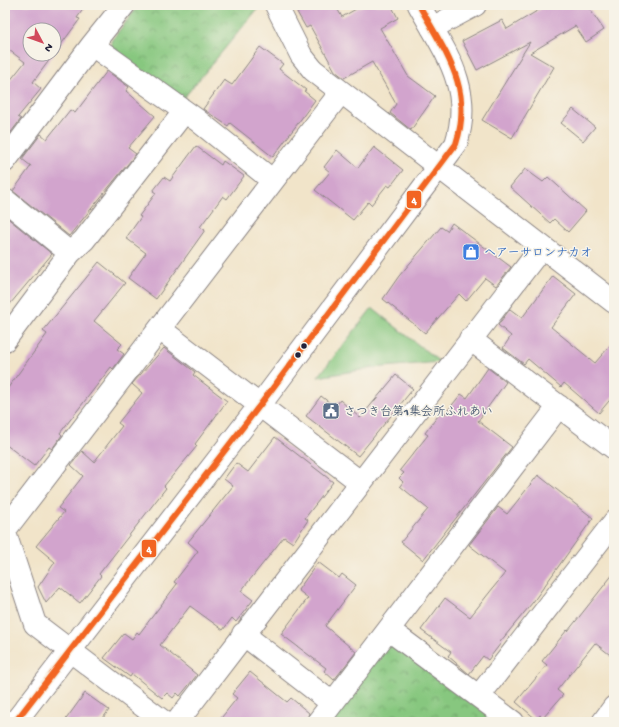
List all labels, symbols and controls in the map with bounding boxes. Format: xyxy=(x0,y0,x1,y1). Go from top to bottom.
north arrow xyxy=(22,22,62,62)
text: N xyxy=(41,41,55,54)
line badge: 4 xyxy=(406,190,422,209)
text: 4 xyxy=(410,196,417,208)
shop icon: ヘアーサロンナカオ xyxy=(461,242,481,262)
place label: ヘアーサロンナカオ xyxy=(484,247,592,261)
unlabelled marker xyxy=(299,341,309,351)
unlabelled marker xyxy=(293,350,303,360)
public building icon: さつき台第1集会所ふれあい xyxy=(321,401,341,421)
place label: さつき台第1集会所ふれあい xyxy=(344,405,493,420)
line badge: 4 xyxy=(141,539,157,558)
text: 4 xyxy=(145,545,152,557)

